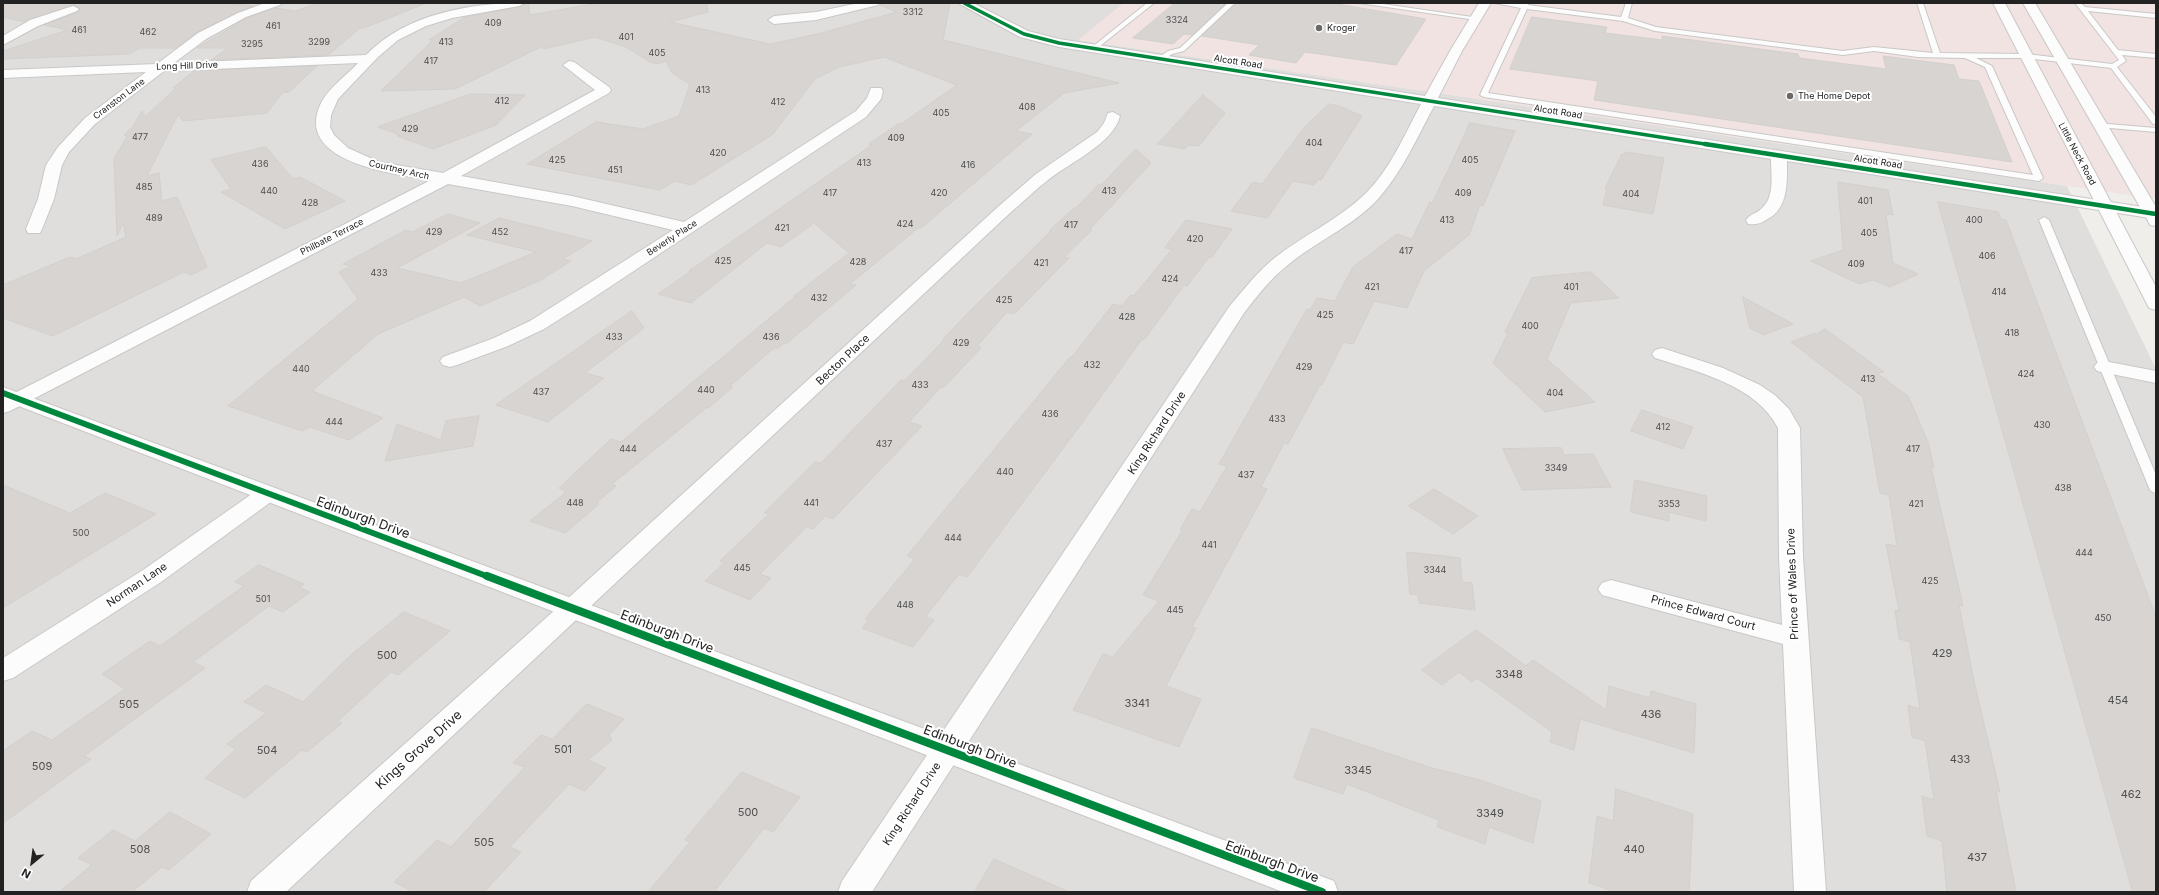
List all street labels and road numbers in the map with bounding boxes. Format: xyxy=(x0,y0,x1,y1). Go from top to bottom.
street label: Alcott Road xyxy=(1213,53,1263,71)
street label: Long Hill Drive xyxy=(156,60,218,72)
street label: Cranston Lane xyxy=(91,76,147,122)
street label: Alcott Road xyxy=(1533,103,1583,121)
street label: Little Neck Road xyxy=(2056,121,2098,187)
street label: Alcott Road xyxy=(1853,153,1903,171)
street label: Courtney Arch xyxy=(368,158,430,182)
street label: Philbate Terrace xyxy=(299,216,365,258)
street label: Beverly Place xyxy=(645,218,699,258)
street label: Becton Place xyxy=(814,332,872,388)
street label: King Richard Drive xyxy=(1125,389,1189,477)
street label: Edinburgh Drive xyxy=(314,494,412,542)
street label: Prince of Wales Drive xyxy=(1784,528,1802,640)
street label: Norman Lane xyxy=(104,560,170,610)
street label: Prince Edward Court xyxy=(1649,593,1757,633)
street label: Edinburgh Drive xyxy=(618,607,716,657)
street label: Kings Grove Drive xyxy=(373,707,465,793)
street label: Edinburgh Drive xyxy=(921,722,1019,772)
street label: King Richard Drive xyxy=(880,760,944,848)
street label: Edinburgh Drive xyxy=(1223,838,1321,886)

